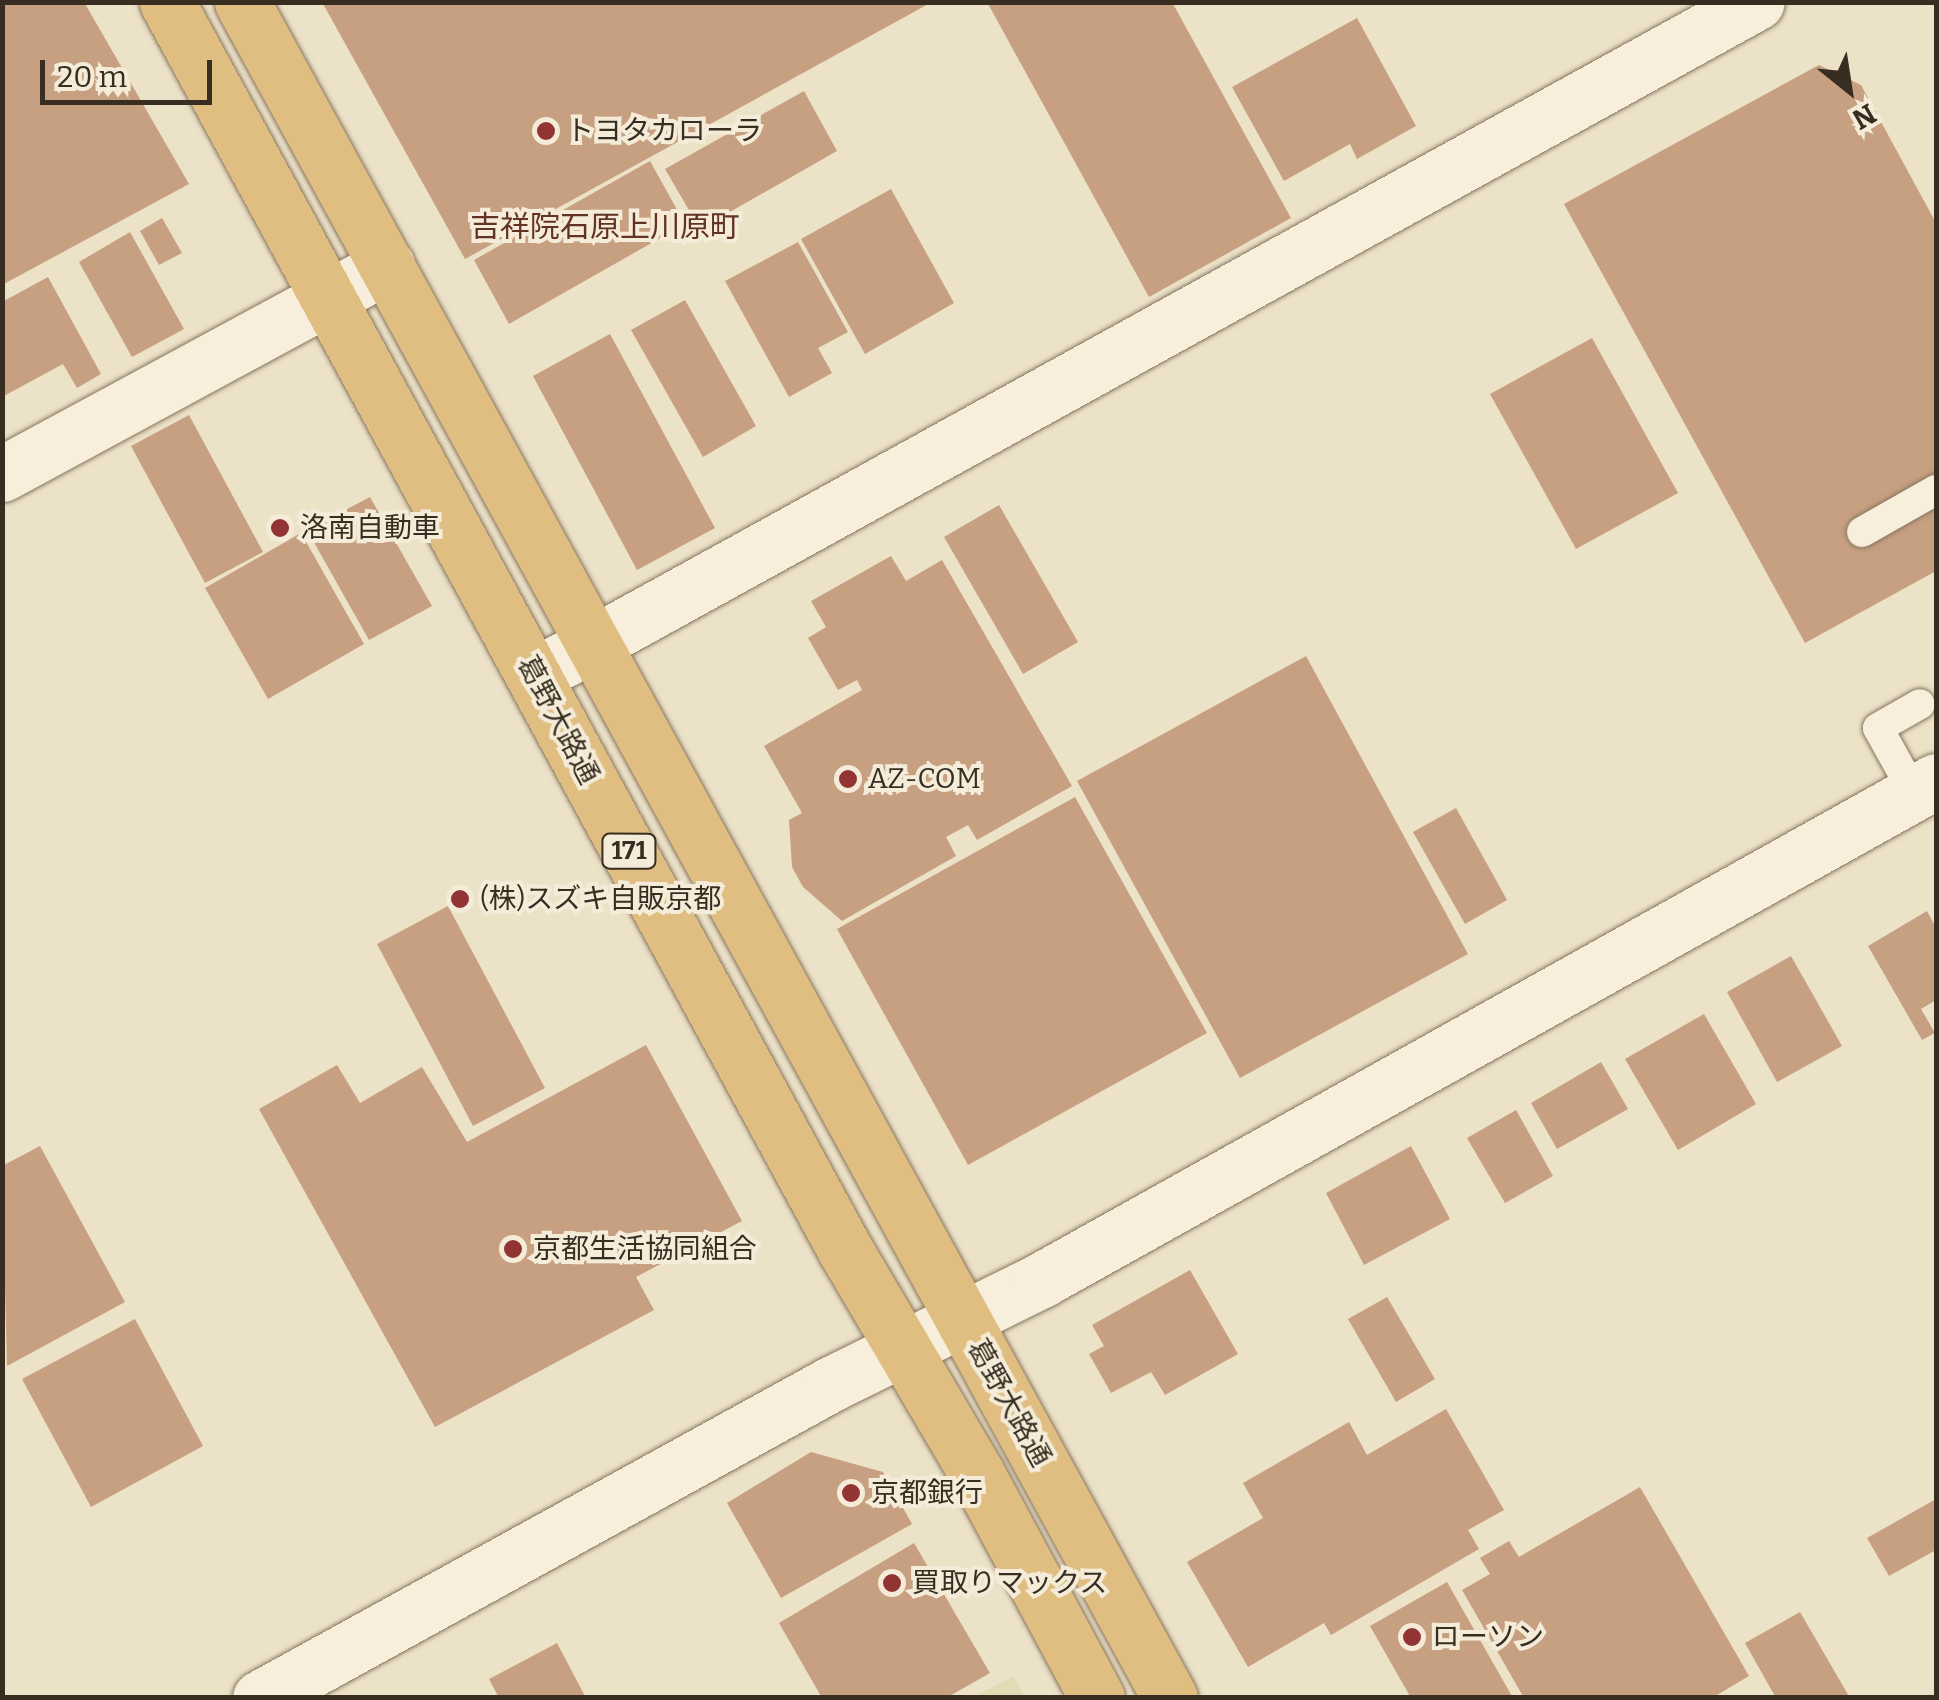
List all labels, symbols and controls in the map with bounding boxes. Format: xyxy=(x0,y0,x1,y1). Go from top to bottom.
scale bar xyxy=(45,40,218,102)
north arrow xyxy=(1799,40,1899,140)
text: 20 m xyxy=(57,59,127,95)
text: N xyxy=(1847,97,1882,136)
place label: トヨタカローラ xyxy=(566,114,762,148)
marker: トヨタカローラ xyxy=(535,120,557,142)
district label: 吉祥院石原上川原町 xyxy=(470,209,740,245)
place label: 洛南自動車 xyxy=(300,511,440,545)
marker: 洛南自動車 xyxy=(269,517,291,539)
street label: 葛野大路通 xyxy=(510,650,606,790)
place label: AZ-COM xyxy=(868,762,981,796)
marker: AZ-COM xyxy=(837,768,859,790)
road number: 171 xyxy=(599,831,659,871)
place label: (株)スズキ自販京都 xyxy=(480,882,721,916)
marker: (株)スズキ自販京都 xyxy=(449,888,471,910)
place label: 京都生活協同組合 xyxy=(533,1232,757,1266)
marker: 京都生活協同組合 xyxy=(502,1238,524,1260)
street label: 葛野大路通 xyxy=(960,1334,1058,1472)
place label: 京都銀行 xyxy=(871,1476,983,1510)
marker: 京都銀行 xyxy=(840,1482,862,1504)
place label: 買取りマックス xyxy=(912,1566,1108,1600)
marker: 買取りマックス xyxy=(881,1572,903,1594)
place label: ローソン xyxy=(1432,1620,1544,1654)
marker: ローソン xyxy=(1401,1626,1423,1648)

